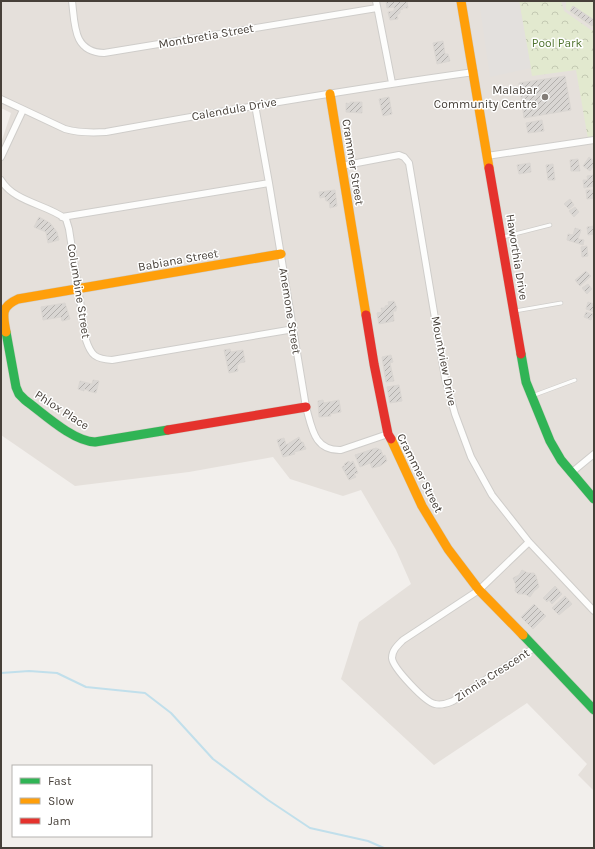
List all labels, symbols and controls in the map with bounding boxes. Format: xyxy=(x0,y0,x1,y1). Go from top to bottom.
street label: Montbretia Street xyxy=(157,21,255,51)
park label: Pool Park xyxy=(532,36,582,50)
place label: Malabar Community Centre xyxy=(434,83,538,111)
marker: Malabar Community Centre xyxy=(540,92,550,102)
street label: Calendula Drive xyxy=(190,95,278,123)
street label: Crammer Street xyxy=(339,118,367,207)
street label: Haworthia Drive xyxy=(503,213,531,301)
street label: Columbine Street xyxy=(65,243,93,340)
street label: Babiana Street xyxy=(137,246,220,274)
street label: Anemone Street xyxy=(276,267,304,356)
street label: Mountview Drive xyxy=(428,315,460,407)
street label: Phlox Place xyxy=(32,387,92,433)
street label: Crammer Street xyxy=(394,431,446,515)
street label: Zinnia Crescent xyxy=(452,645,532,704)
legend xyxy=(12,765,152,837)
text: Fast xyxy=(48,774,72,788)
text: Slow xyxy=(48,794,74,808)
text: Jam xyxy=(48,814,71,828)

